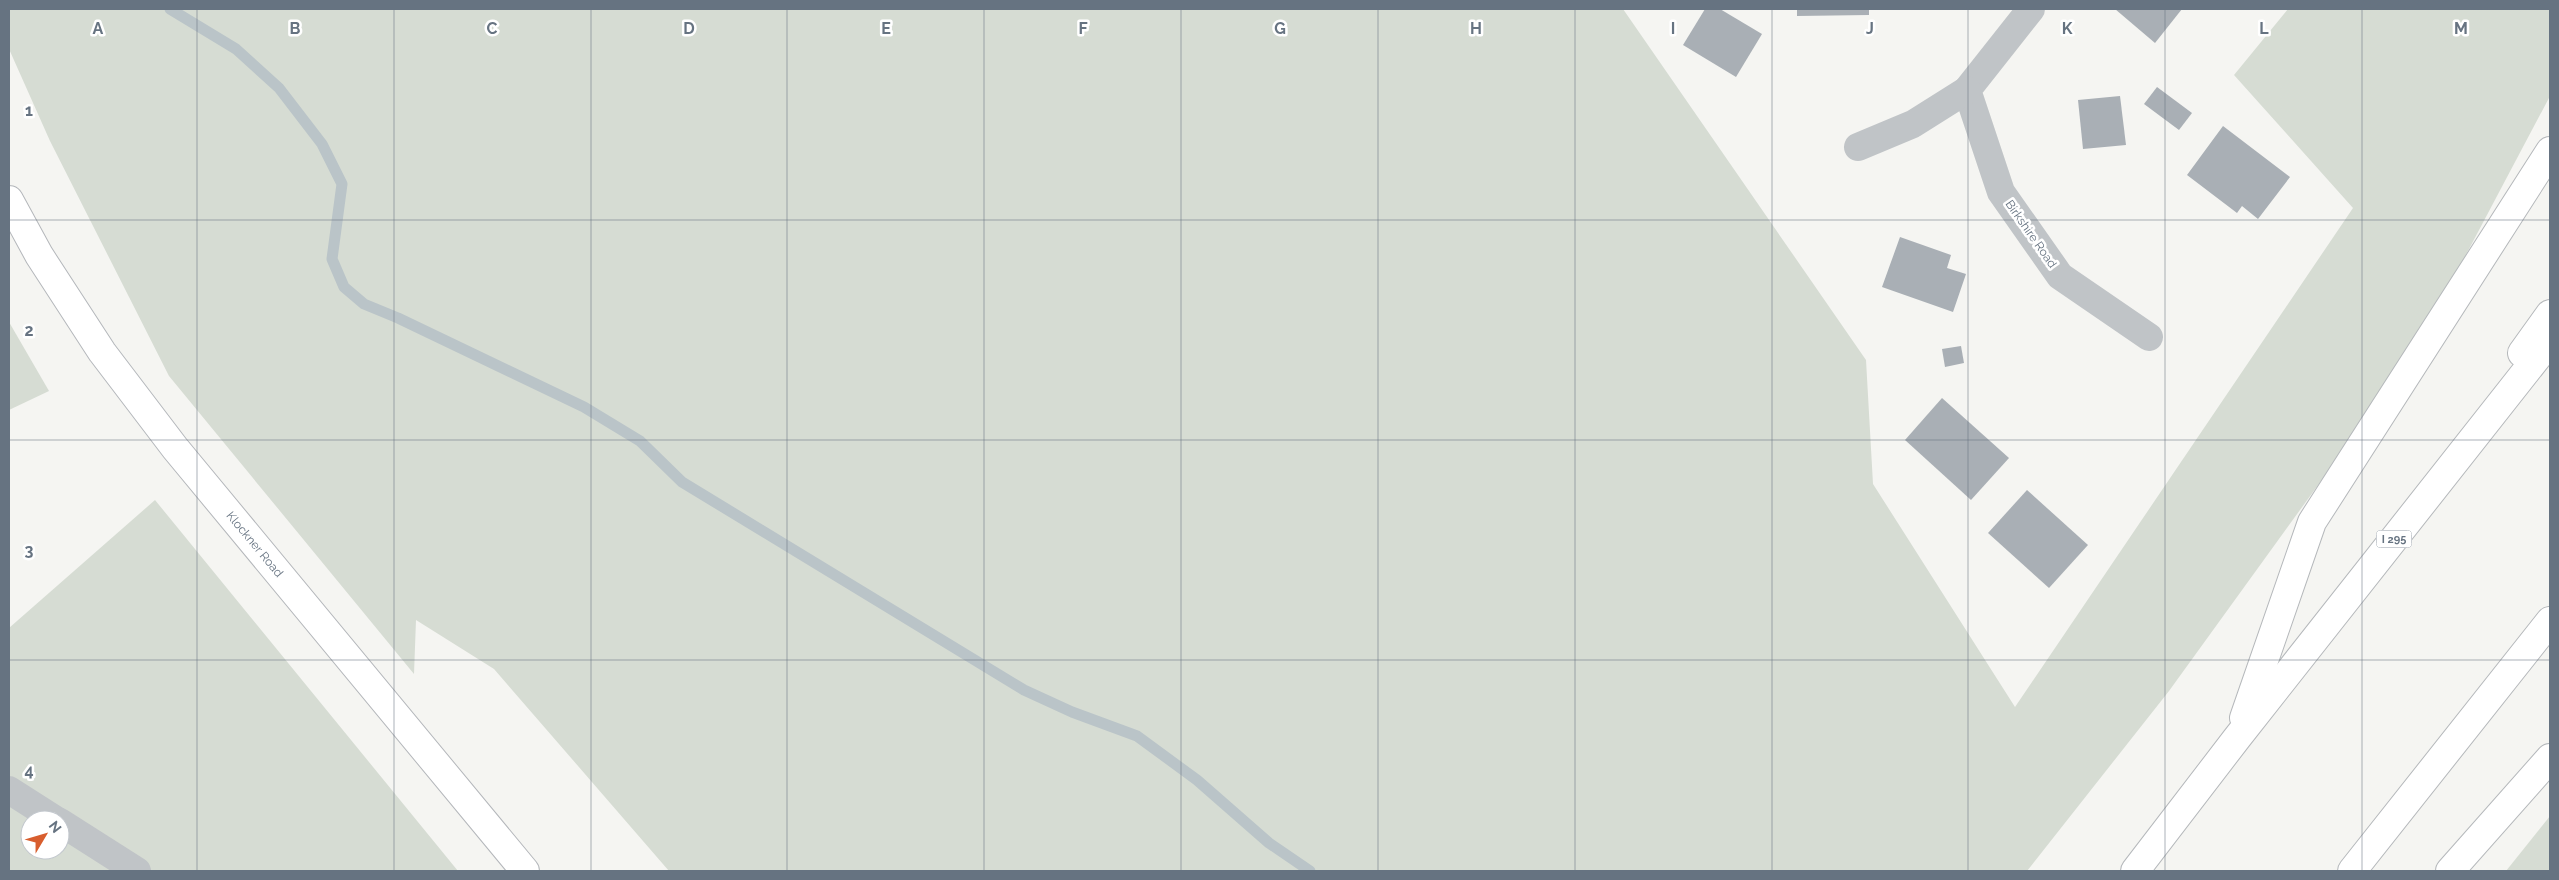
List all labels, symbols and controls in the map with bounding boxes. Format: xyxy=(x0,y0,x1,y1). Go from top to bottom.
text: A xyxy=(93,19,104,38)
text: B xyxy=(290,19,301,38)
text: C xyxy=(487,19,498,38)
text: D xyxy=(683,19,695,38)
text: E xyxy=(881,19,891,38)
text: F xyxy=(1078,19,1088,38)
text: G xyxy=(1274,19,1286,38)
text: H xyxy=(1470,19,1482,38)
text: I xyxy=(1671,19,1675,38)
text: J xyxy=(1866,19,1874,38)
text: K xyxy=(2062,19,2073,38)
text: L xyxy=(2259,19,2269,38)
text: M xyxy=(2454,19,2468,38)
text: 1 xyxy=(25,101,33,120)
street label: Birkshire Road xyxy=(2002,197,2060,271)
text: 2 xyxy=(24,321,34,340)
street label: Klockner Road xyxy=(224,509,286,580)
road number: I 295 xyxy=(2376,530,2412,548)
text: 3 xyxy=(25,541,34,560)
text: 4 xyxy=(24,761,34,780)
north arrow xyxy=(20,810,70,860)
text: N xyxy=(46,818,65,836)

